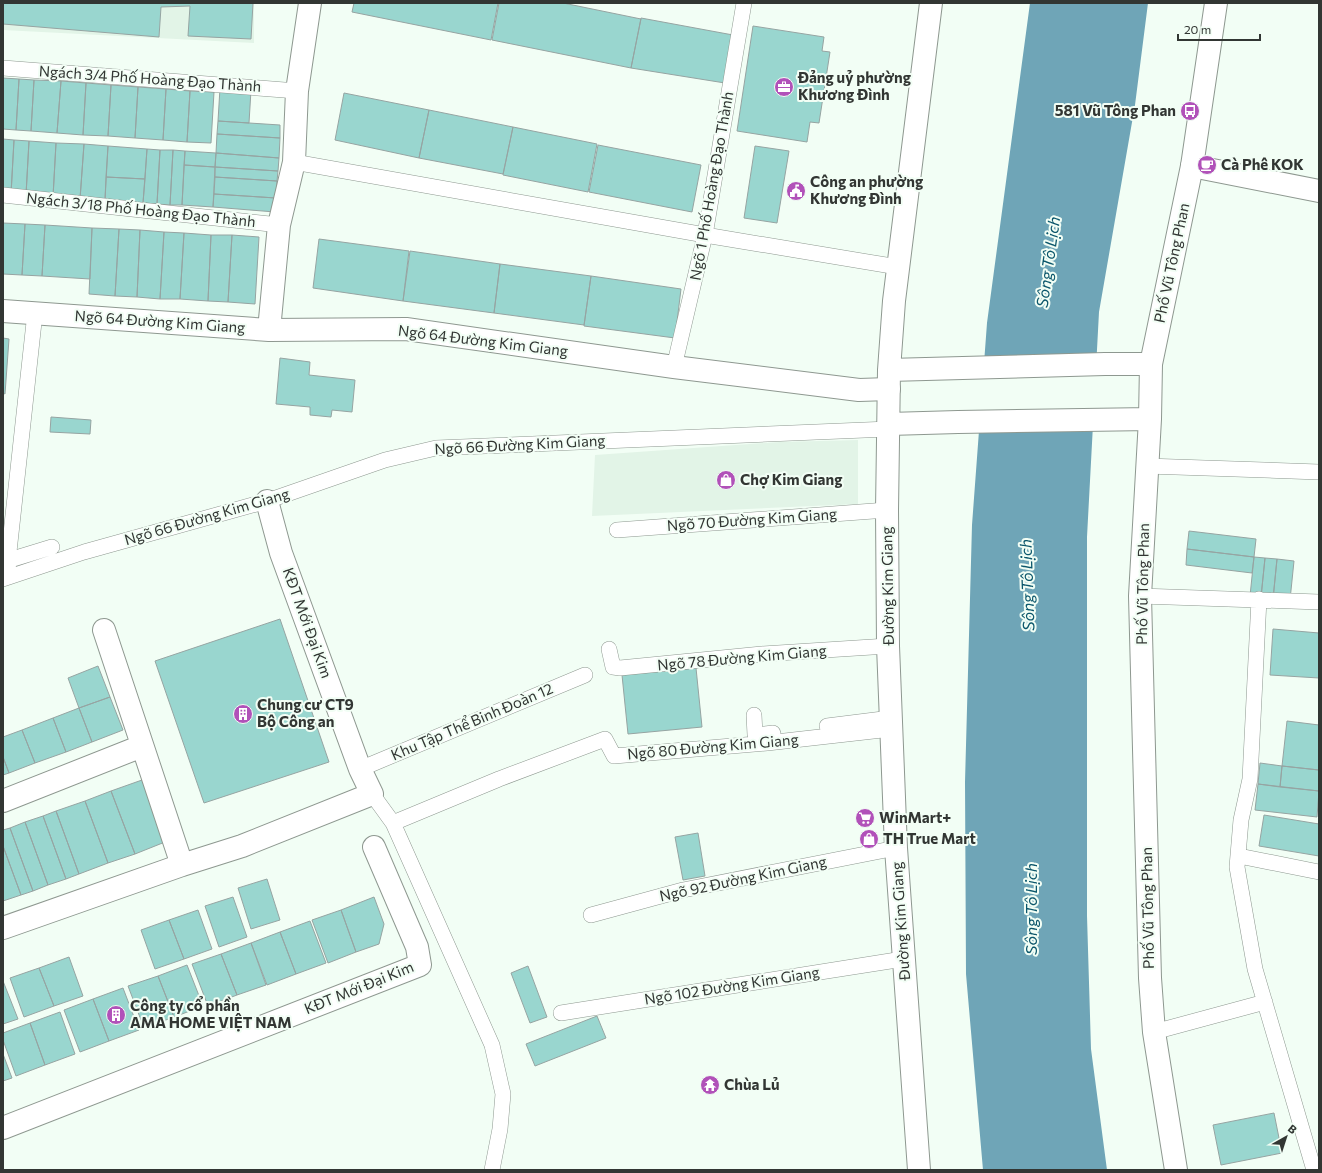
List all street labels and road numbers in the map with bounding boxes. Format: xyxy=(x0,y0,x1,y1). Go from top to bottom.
street label: Ngách 3/4 Phố Hoàng Đạo Thành xyxy=(38,61,262,95)
street label: Ngõ 1 Phố Hoàng Đạo Thành xyxy=(686,90,737,282)
street label: Ngách 3/18 Phố Hoàng Đạo Thành xyxy=(26,188,257,230)
street label: Phố Vũ Tông Phan xyxy=(1150,201,1193,324)
street label: Ngõ 64 Đường Kim Giang xyxy=(74,306,246,336)
street label: Ngõ 64 Đường Kim Giang xyxy=(397,321,569,359)
street label: Ngõ 66 Đường Kim Giang xyxy=(434,431,606,457)
street label: Ngõ 66 Đường Kim Giang xyxy=(122,484,291,548)
street label: Ngõ 70 Đường Kim Giang xyxy=(666,504,838,534)
street label: Phố Vũ Tông Phan xyxy=(1132,523,1152,645)
street label: Đường Kim Giang xyxy=(877,526,897,647)
street label: KĐT Mới Đại Kim xyxy=(280,565,336,680)
street label: Ngõ 78 Đường Kim Giang xyxy=(656,641,827,673)
street label: Khu Tập Thể Binh Đoàn 12 xyxy=(388,679,555,763)
street label: Ngõ 80 Đường Kim Giang xyxy=(627,730,799,762)
street label: Phố Vũ Tông Phan xyxy=(1137,847,1157,969)
street label: Ngõ 92 Đường Kim Giang xyxy=(658,852,828,905)
street label: Đường Kim Giang xyxy=(887,861,913,982)
street label: KĐT Mới Đại Kim xyxy=(301,957,416,1017)
street label: Ngõ 102 Đường Kim Giang xyxy=(643,962,821,1008)

